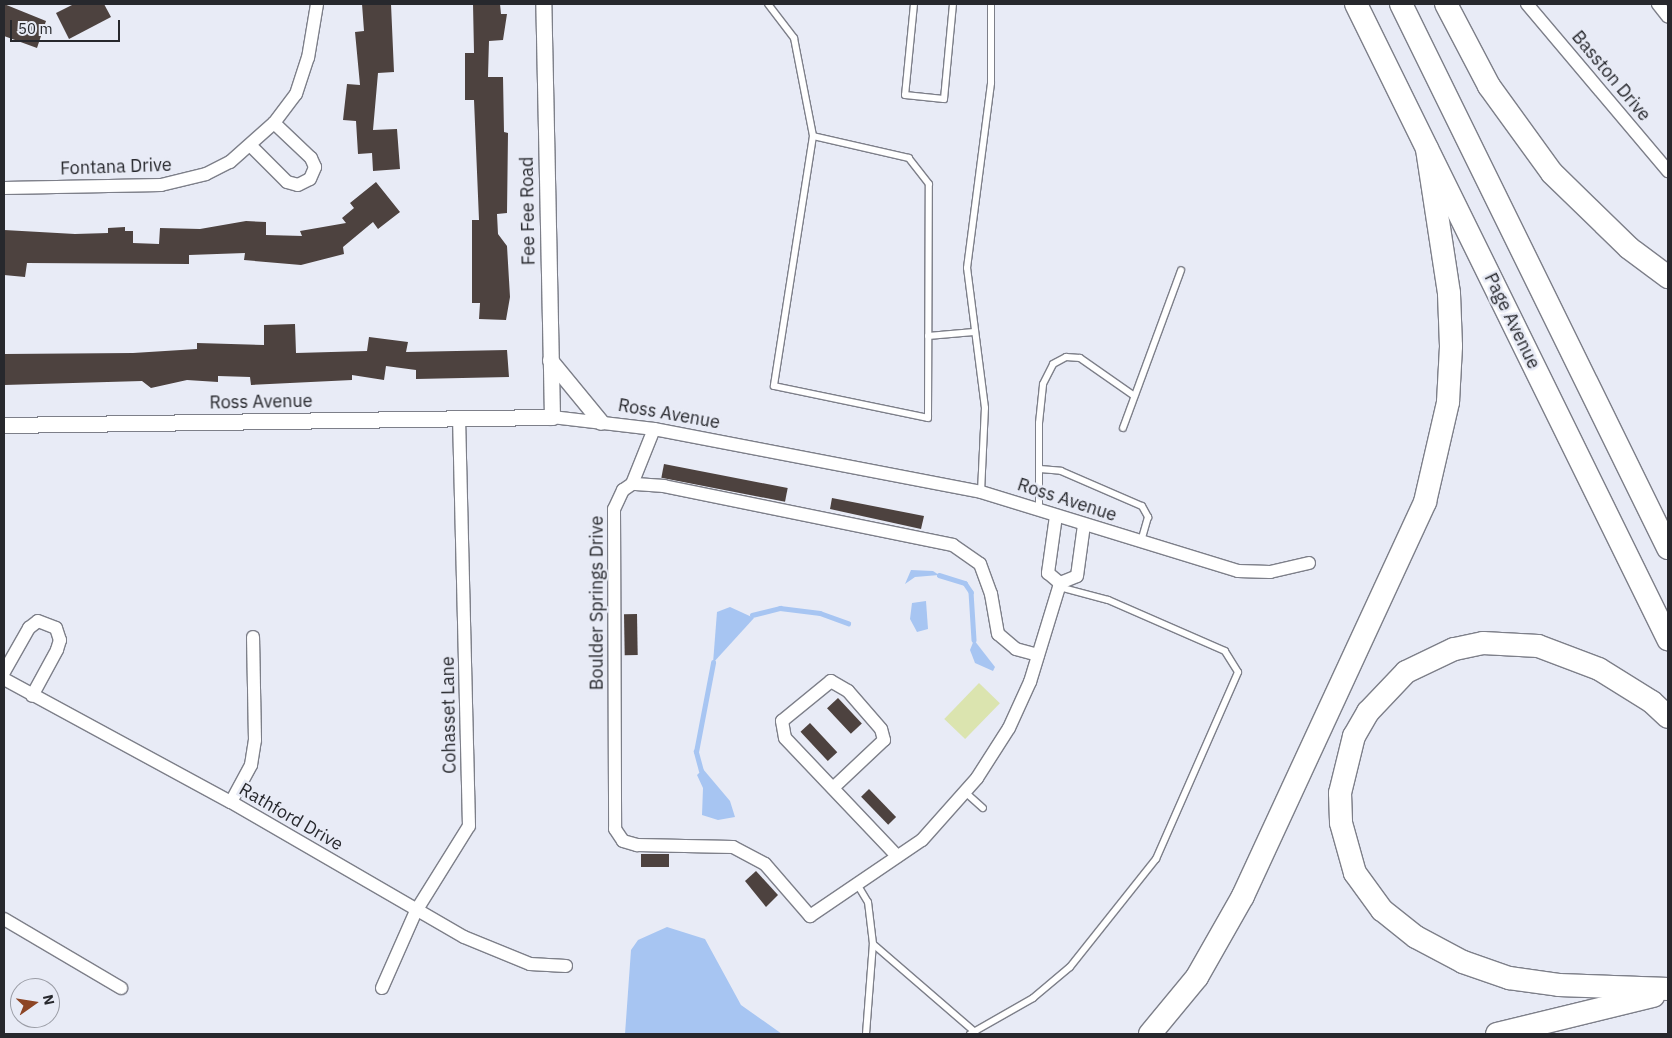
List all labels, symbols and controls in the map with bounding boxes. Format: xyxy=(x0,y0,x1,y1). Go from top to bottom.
scale bar xyxy=(12,10,122,42)
text: 50 m xyxy=(18,19,53,38)
street label: Basston Drive xyxy=(1567,26,1655,126)
street label: Fontana Drive xyxy=(60,154,172,180)
street label: Fee Fee Road xyxy=(516,157,540,265)
street label: Page Avenue xyxy=(1480,270,1544,372)
street label: Ross Avenue xyxy=(209,390,313,414)
street label: Ross Avenue xyxy=(616,394,722,434)
street label: Ross Avenue xyxy=(1015,474,1119,526)
street label: Boulder Springs Drive xyxy=(586,516,608,690)
street label: Cohasset Lane xyxy=(437,656,461,774)
street label: Rathford Drive xyxy=(235,779,347,855)
north arrow xyxy=(10,978,60,1028)
text: N xyxy=(39,993,59,1007)

